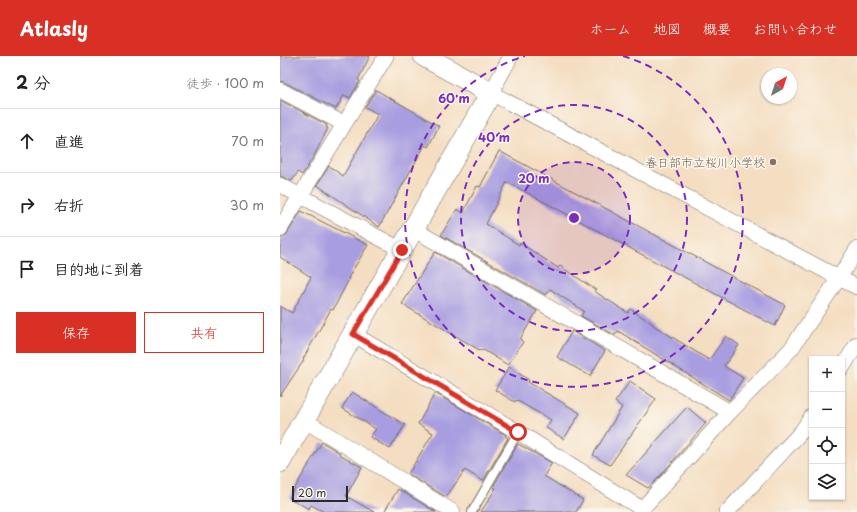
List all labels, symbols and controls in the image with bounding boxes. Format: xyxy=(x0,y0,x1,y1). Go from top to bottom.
text: Atlasly xyxy=(20,14,88,42)
text: ホーム xyxy=(590,18,631,39)
text: 地図 xyxy=(653,18,681,39)
text: 概要 xyxy=(703,18,731,39)
text: お問い合わせ xyxy=(753,18,837,39)
north arrow xyxy=(761,68,797,104)
text: 2 分 xyxy=(16,69,50,95)
text: 徒歩 · 100 m xyxy=(186,73,264,92)
text: 60 m xyxy=(438,89,470,107)
text: 40 m xyxy=(478,128,510,146)
text: 直進 xyxy=(54,129,84,152)
icon: ahead xyxy=(16,130,38,152)
text: 70 m xyxy=(231,131,264,150)
place label: 春日部市立桜川小学校 xyxy=(645,153,765,171)
marker: 春日部市立桜川小学校 xyxy=(768,157,778,167)
text: 20 m xyxy=(518,169,550,187)
text: 右折 xyxy=(54,193,84,216)
icon: right xyxy=(16,194,38,216)
text: 30 m xyxy=(230,195,264,214)
centre of rings xyxy=(567,211,581,225)
route end xyxy=(393,241,411,259)
text: 目的地に到着 xyxy=(54,257,144,280)
icon: arrive xyxy=(16,258,38,280)
button: 保存 xyxy=(16,312,136,353)
button: 共有 xyxy=(144,312,264,353)
map controls xyxy=(809,356,845,500)
button: + xyxy=(809,356,845,392)
button: − xyxy=(809,392,845,428)
route start xyxy=(509,423,527,441)
button: locate xyxy=(809,428,845,464)
button: layers xyxy=(809,464,845,500)
scale bar xyxy=(292,484,348,503)
text: 20 m xyxy=(298,484,326,501)

